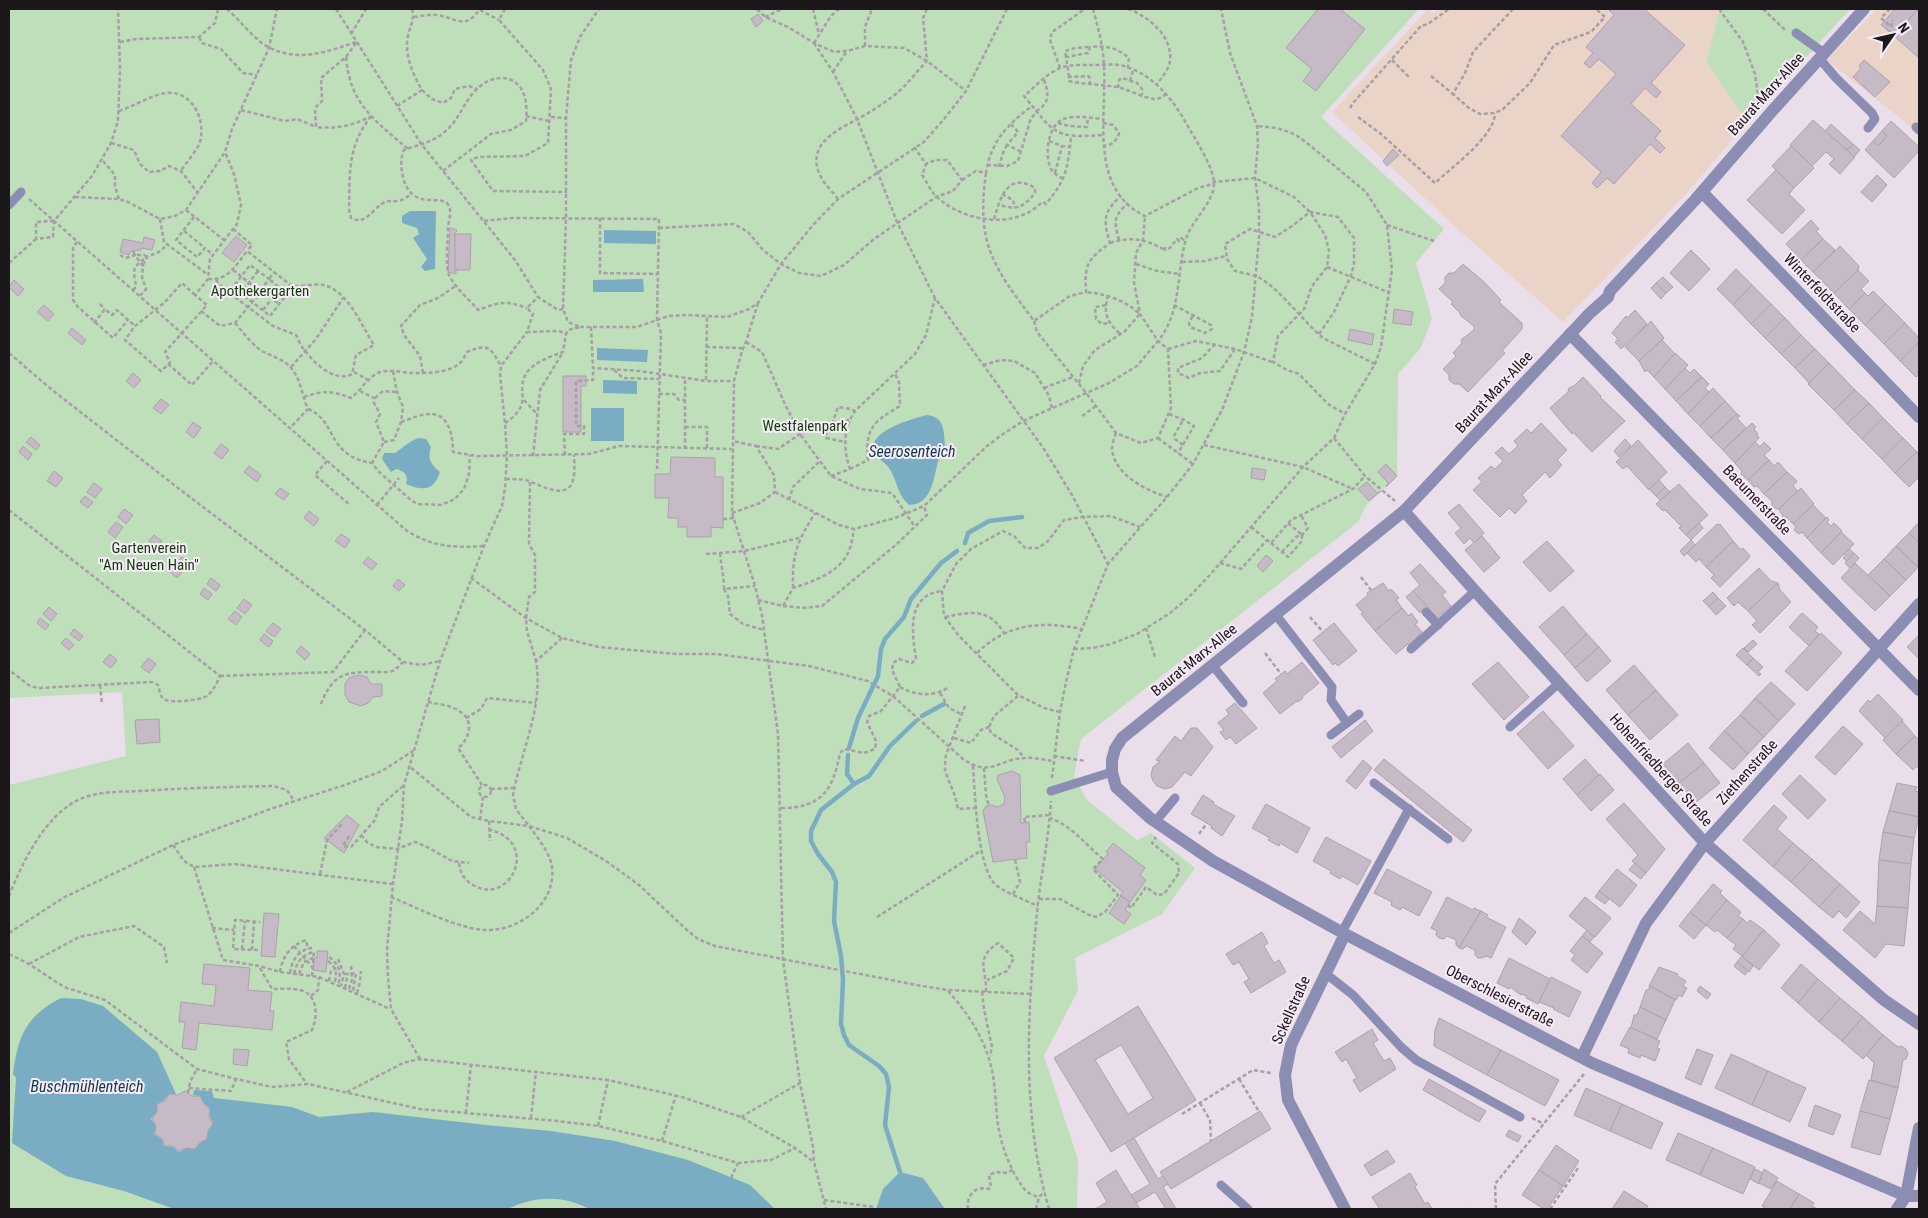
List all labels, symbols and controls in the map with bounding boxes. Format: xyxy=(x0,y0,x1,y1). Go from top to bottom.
north arrow xyxy=(1868,10,1918,60)
text: N xyxy=(1895,20,1913,36)
street label: Baurat-Marx-Allee xyxy=(1724,49,1808,139)
street label: Winterfeldtstraße xyxy=(1780,250,1864,336)
park label: Apothekergarten xyxy=(211,282,309,300)
street label: Baurat-Marx-Allee xyxy=(1452,347,1536,437)
park label: Westfalenpark xyxy=(762,417,848,435)
water label: Seerosenteich xyxy=(869,442,955,461)
street label: Baeumerstraße xyxy=(1719,461,1795,539)
park label: Gartenverein "Am Neuen Hain" xyxy=(99,539,199,574)
street label: Baurat-Marx-Allee xyxy=(1147,620,1241,700)
street label: Hohenfriedberger Straße xyxy=(1606,710,1716,830)
street label: Ziethenstraße xyxy=(1713,736,1781,808)
street label: Oberschlesierstraße xyxy=(1443,961,1557,1031)
street label: Sckellstraße xyxy=(1268,973,1314,1047)
water label: Buschmühlenteich xyxy=(31,1077,143,1096)

